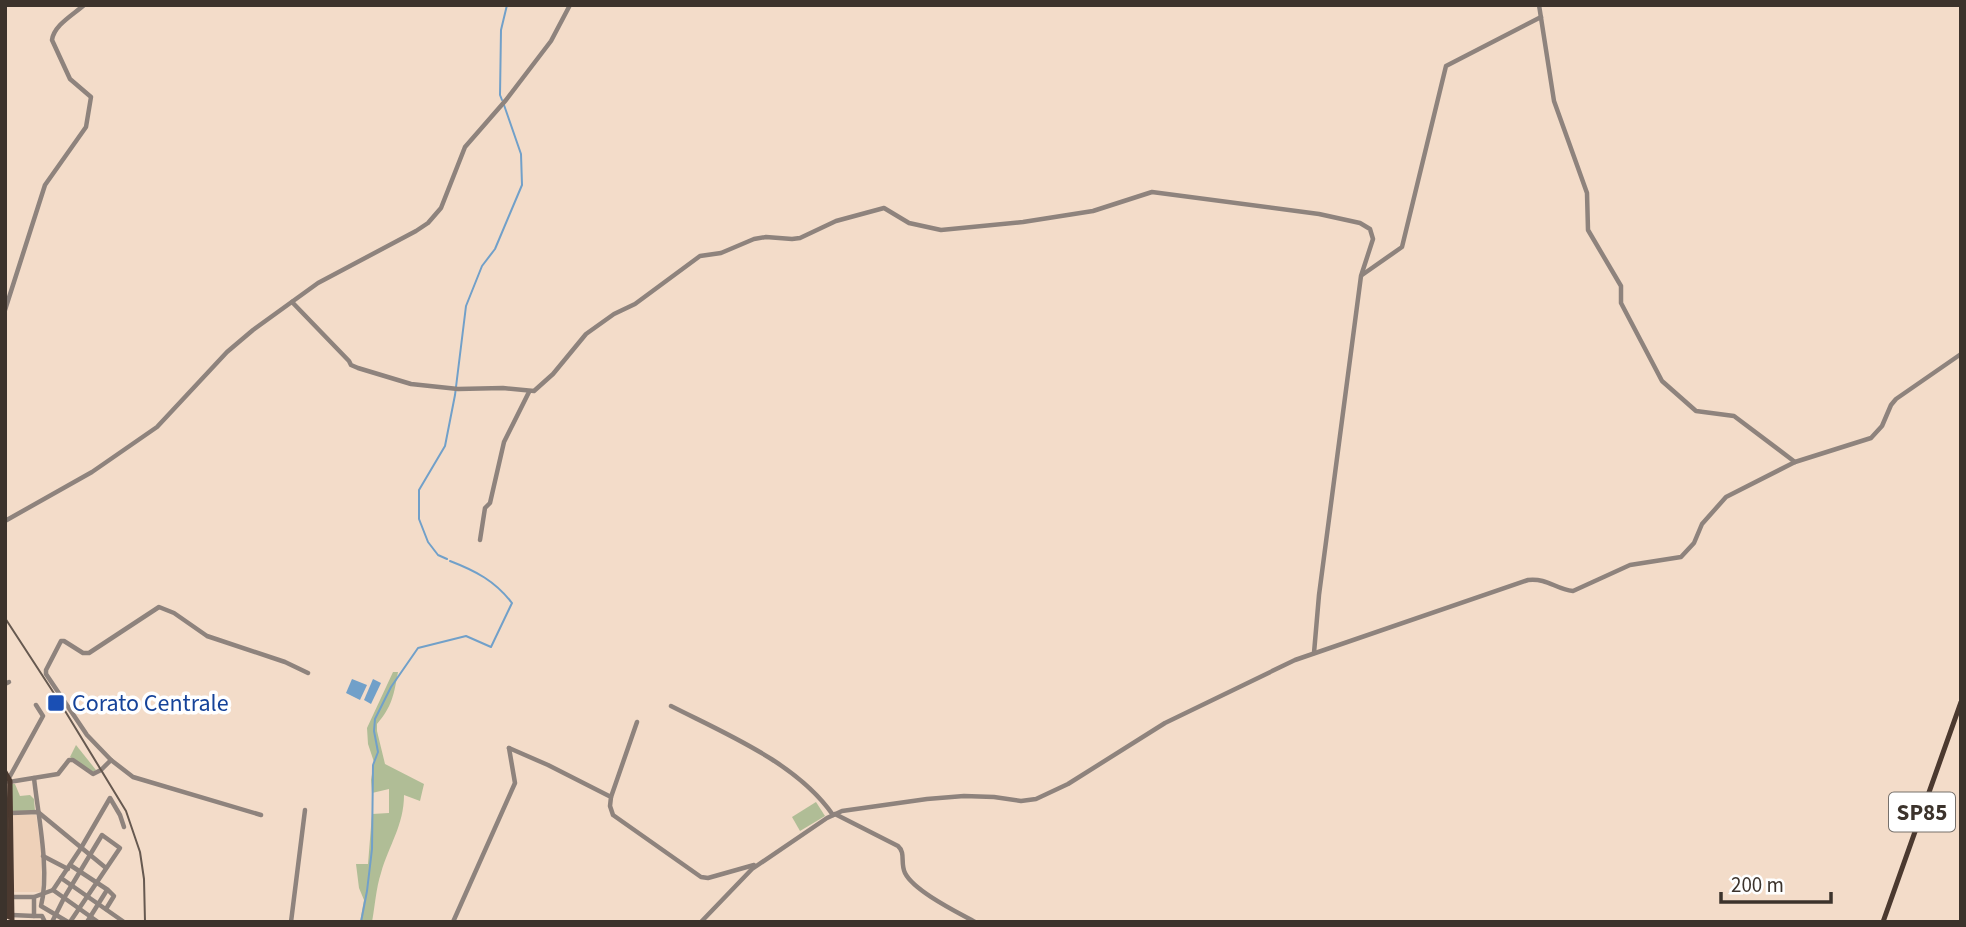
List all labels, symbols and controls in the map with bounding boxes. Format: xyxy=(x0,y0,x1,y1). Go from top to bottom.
place label: Corato Centrale xyxy=(72,686,229,721)
marker: Corato Centrale xyxy=(46,693,66,713)
road number: SP85 xyxy=(1889,792,1955,832)
scale bar xyxy=(1721,860,1831,904)
text: 200 m xyxy=(1731,870,1784,900)

